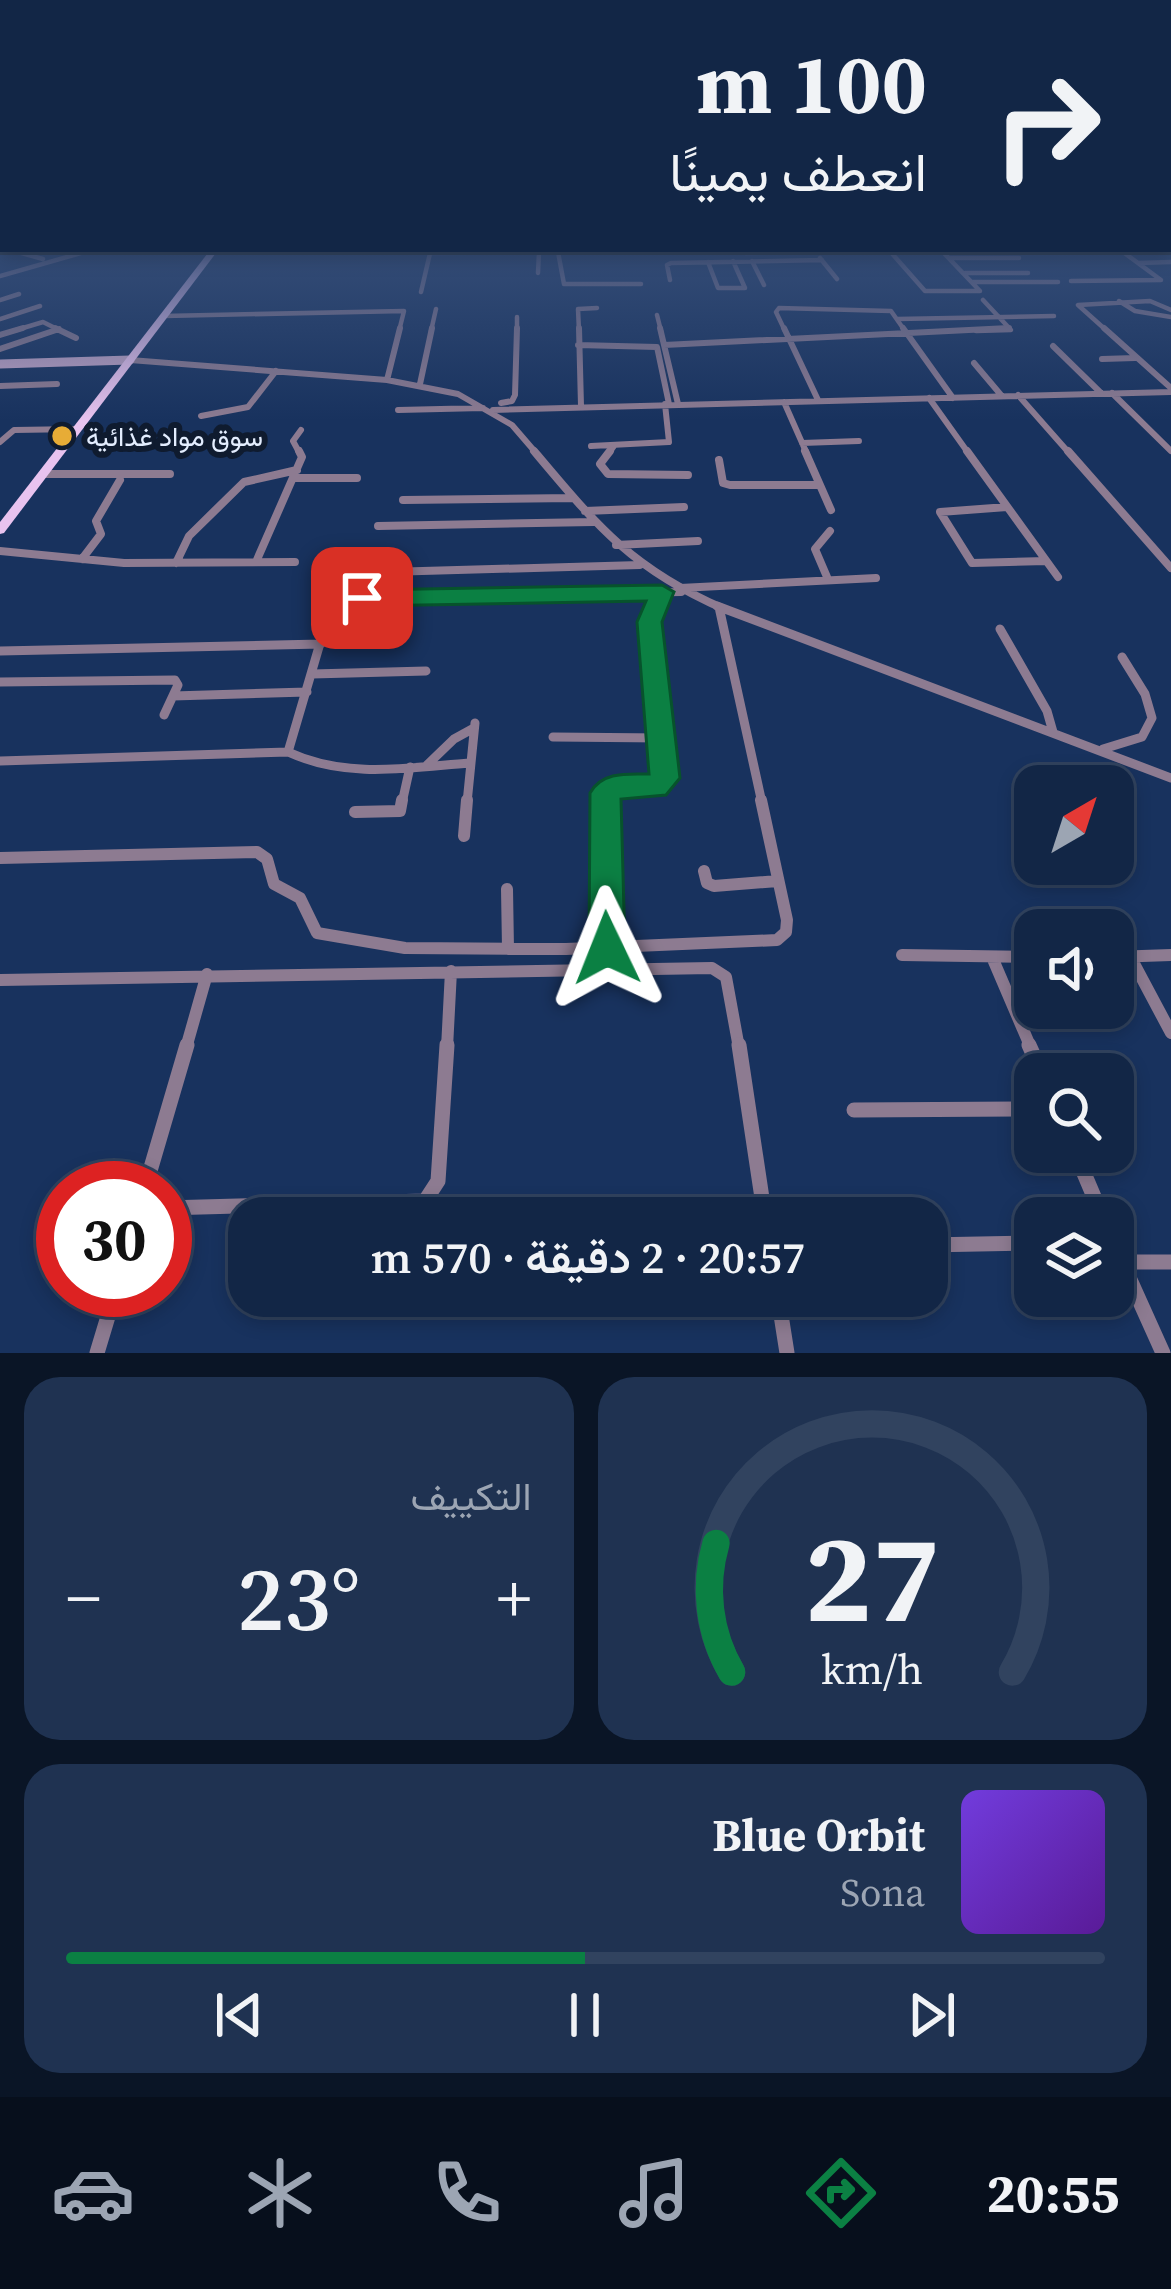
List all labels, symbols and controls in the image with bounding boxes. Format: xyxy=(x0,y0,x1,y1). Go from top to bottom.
text: 100 m xyxy=(696,26,927,141)
icon: right xyxy=(969,48,1125,204)
text: انعطف يمينًا xyxy=(669,135,927,209)
place label: سوق مواد غذائية xyxy=(86,418,263,455)
marker: سوق مواد غذائية xyxy=(49,423,75,449)
pin xyxy=(311,547,413,649)
icon: arrive xyxy=(329,565,395,631)
north arrow xyxy=(1014,765,1134,885)
map controls xyxy=(1014,765,1134,1317)
position arrow xyxy=(544,885,670,1011)
button: sound xyxy=(1014,909,1134,1029)
button: search xyxy=(1014,1053,1134,1173)
speed limit sign: 30 xyxy=(36,1161,192,1317)
button: layers xyxy=(1014,1197,1134,1317)
text: 20:57 · 2 دقيقة · 570 m xyxy=(371,1226,805,1288)
text: التكييف xyxy=(411,1470,532,1523)
text: 27 xyxy=(805,1492,940,1663)
text: 23° xyxy=(237,1537,360,1660)
text: − xyxy=(66,1553,101,1643)
text: + xyxy=(497,1553,532,1643)
text: km/h xyxy=(821,1639,923,1697)
text: Blue Orbit xyxy=(712,1804,925,1866)
text: Sona xyxy=(840,1866,925,1919)
icon: previous xyxy=(206,1982,272,2048)
icon: pause xyxy=(552,1982,618,2048)
icon: next xyxy=(899,1982,965,2048)
icon: car xyxy=(51,2151,135,2235)
icon: climate xyxy=(238,2151,322,2235)
icon: phone xyxy=(425,2151,509,2235)
icon: music xyxy=(612,2151,696,2235)
icon: directions xyxy=(799,2151,883,2235)
text: 20:55 xyxy=(986,2156,1120,2230)

